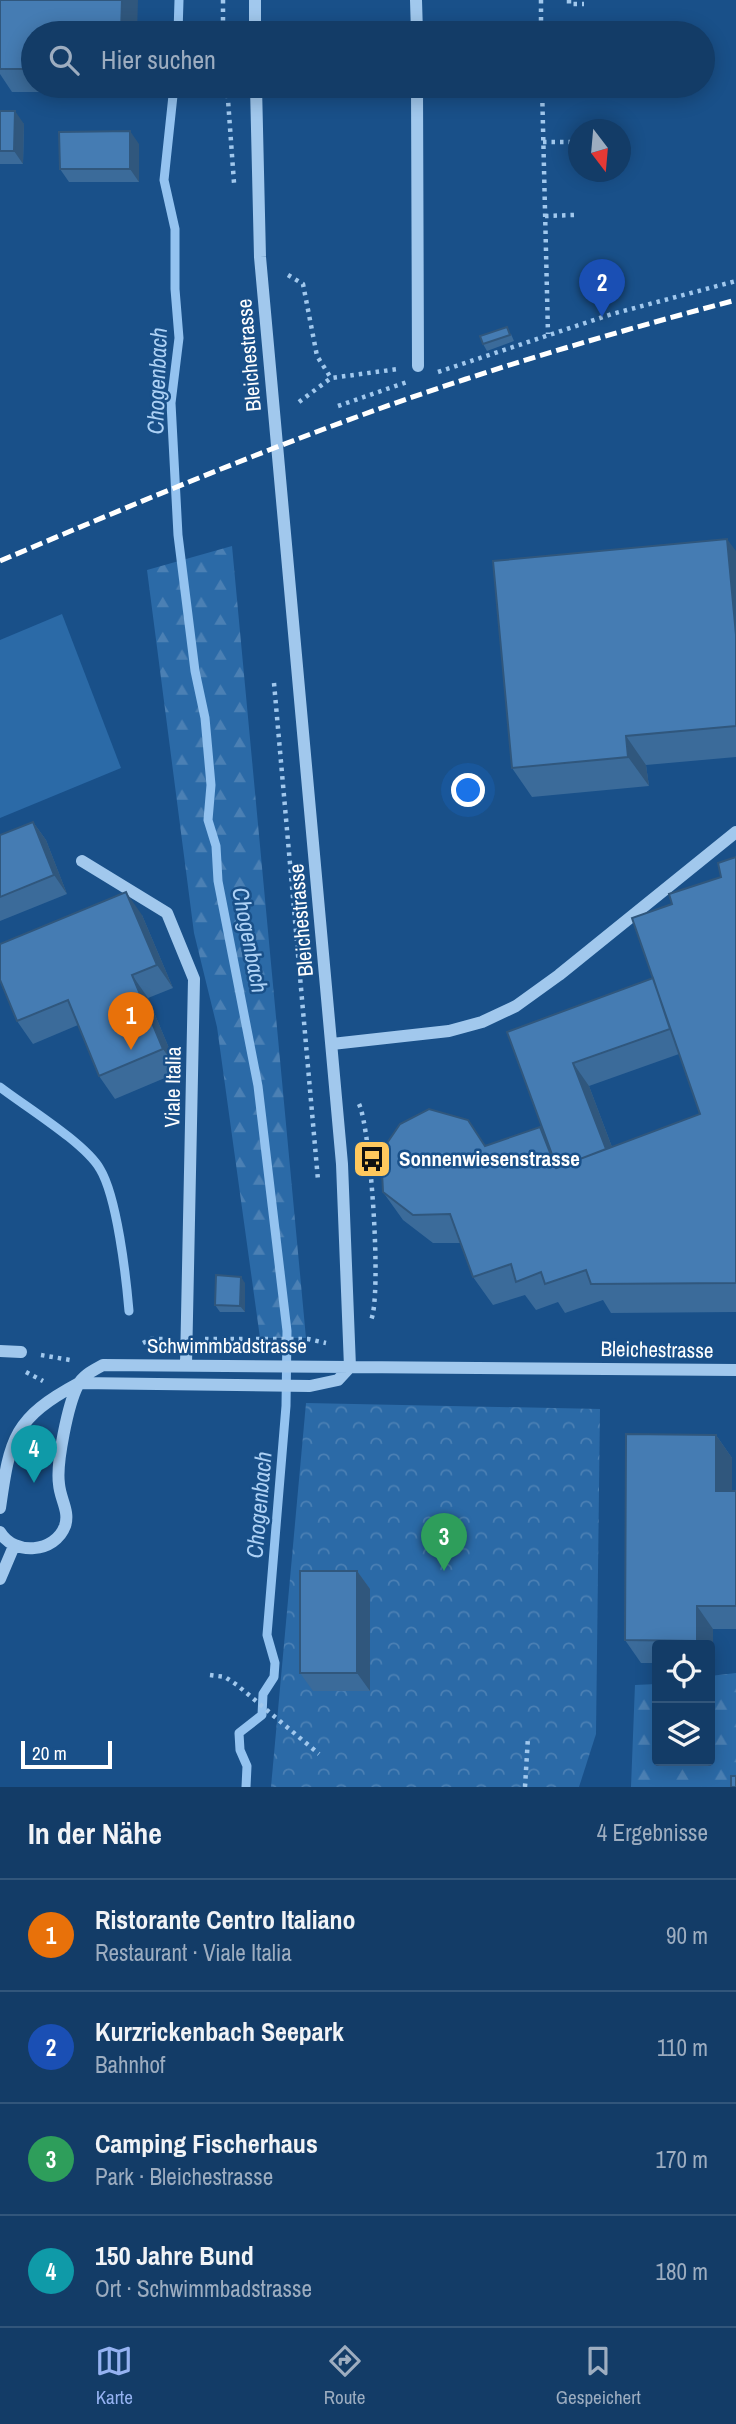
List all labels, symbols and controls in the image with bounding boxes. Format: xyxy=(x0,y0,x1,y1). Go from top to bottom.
search box xyxy=(21,21,715,98)
icon: search xyxy=(45,41,83,79)
text: Hier suchen xyxy=(101,42,216,77)
north arrow xyxy=(568,119,631,182)
pin: 2 xyxy=(579,259,625,317)
street label: Bleichestrasse xyxy=(229,298,268,413)
water label: Chogenbach xyxy=(139,327,174,435)
your location xyxy=(451,773,485,807)
street label: Bleichestrasse xyxy=(281,863,320,978)
water label: Chogenbach xyxy=(225,884,276,995)
pin: 1 xyxy=(108,992,154,1050)
street label: Viale Italia xyxy=(157,1046,188,1128)
bus stop icon: Sonnenwiesenstrasse xyxy=(351,1138,393,1180)
place label: Sonnenwiesenstrasse xyxy=(399,1144,580,1173)
street label: Schwimmbadstrasse xyxy=(147,1331,307,1360)
street label: Bleichestrasse xyxy=(600,1334,714,1365)
pin: 4 xyxy=(11,1425,57,1483)
water label: Chogenbach xyxy=(238,1450,279,1560)
pin: 3 xyxy=(421,1513,467,1571)
map controls xyxy=(652,1640,715,1766)
button: locate xyxy=(652,1640,715,1703)
button: layers xyxy=(652,1703,715,1766)
scale bar xyxy=(21,1738,112,1770)
text: 20 m xyxy=(32,1740,67,1766)
text: In der Nähe xyxy=(28,1813,162,1853)
text: 4 Ergebnisse xyxy=(597,1817,708,1848)
text: Ristorante Centro Italiano xyxy=(95,1902,356,1937)
text: 1 xyxy=(46,1920,56,1951)
text: 90 m xyxy=(666,1920,708,1951)
text: Restaurant · Viale Italia xyxy=(95,1937,292,1968)
text: Kurzrickenbach Seepark xyxy=(95,2014,344,2049)
text: 2 xyxy=(46,2032,56,2063)
text: 110 m xyxy=(657,2032,708,2063)
text: Bahnhof xyxy=(95,2049,165,2080)
text: Camping Fischerhaus xyxy=(95,2126,318,2161)
text: 3 xyxy=(46,2144,56,2175)
text: 170 m xyxy=(656,2144,708,2175)
text: Park · Bleichestrasse xyxy=(95,2161,273,2192)
text: 150 Jahre Bund xyxy=(95,2238,254,2273)
text: 4 xyxy=(46,2256,56,2287)
text: 180 m xyxy=(656,2256,708,2287)
text: Ort · Schwimmbadstrasse xyxy=(95,2273,312,2304)
tab: Karte xyxy=(95,2342,133,2410)
tab: Route xyxy=(324,2342,365,2410)
tab: Gespeichert xyxy=(556,2342,641,2410)

